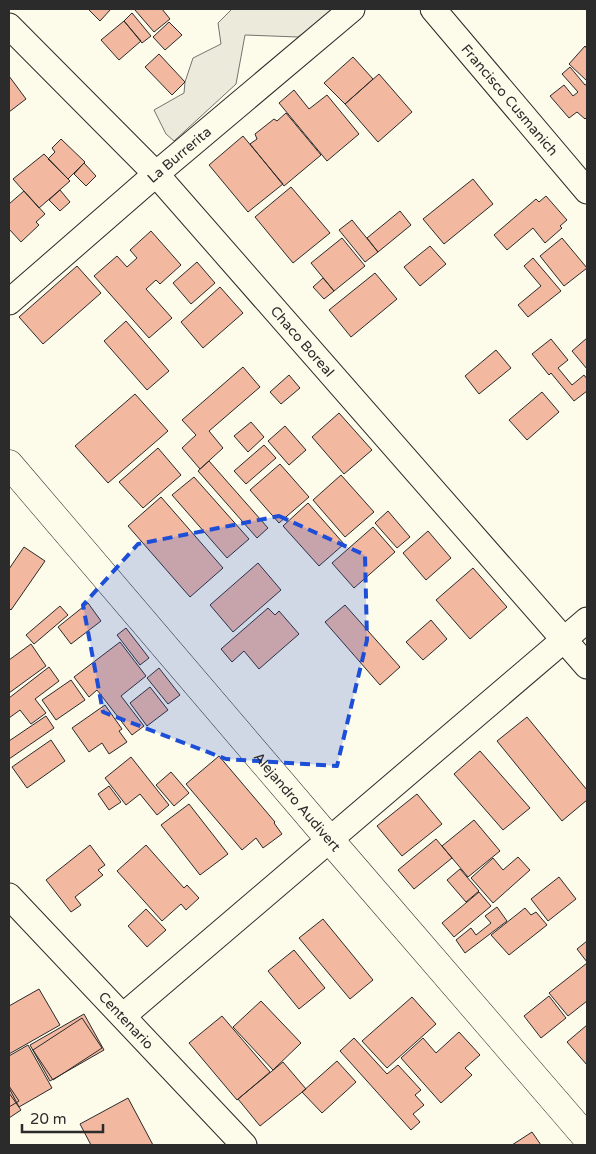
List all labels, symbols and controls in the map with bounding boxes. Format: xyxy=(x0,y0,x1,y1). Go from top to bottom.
street label: Francisco Cusmanich xyxy=(458,41,562,159)
street label: La Burrerita xyxy=(144,123,214,186)
street label: Chaco Boreal xyxy=(267,302,338,380)
street label: Alejandro Audivert xyxy=(250,749,345,855)
street label: Centenario xyxy=(95,988,158,1053)
scale bar xyxy=(22,1102,104,1134)
text: 20 m xyxy=(30,1110,67,1128)

